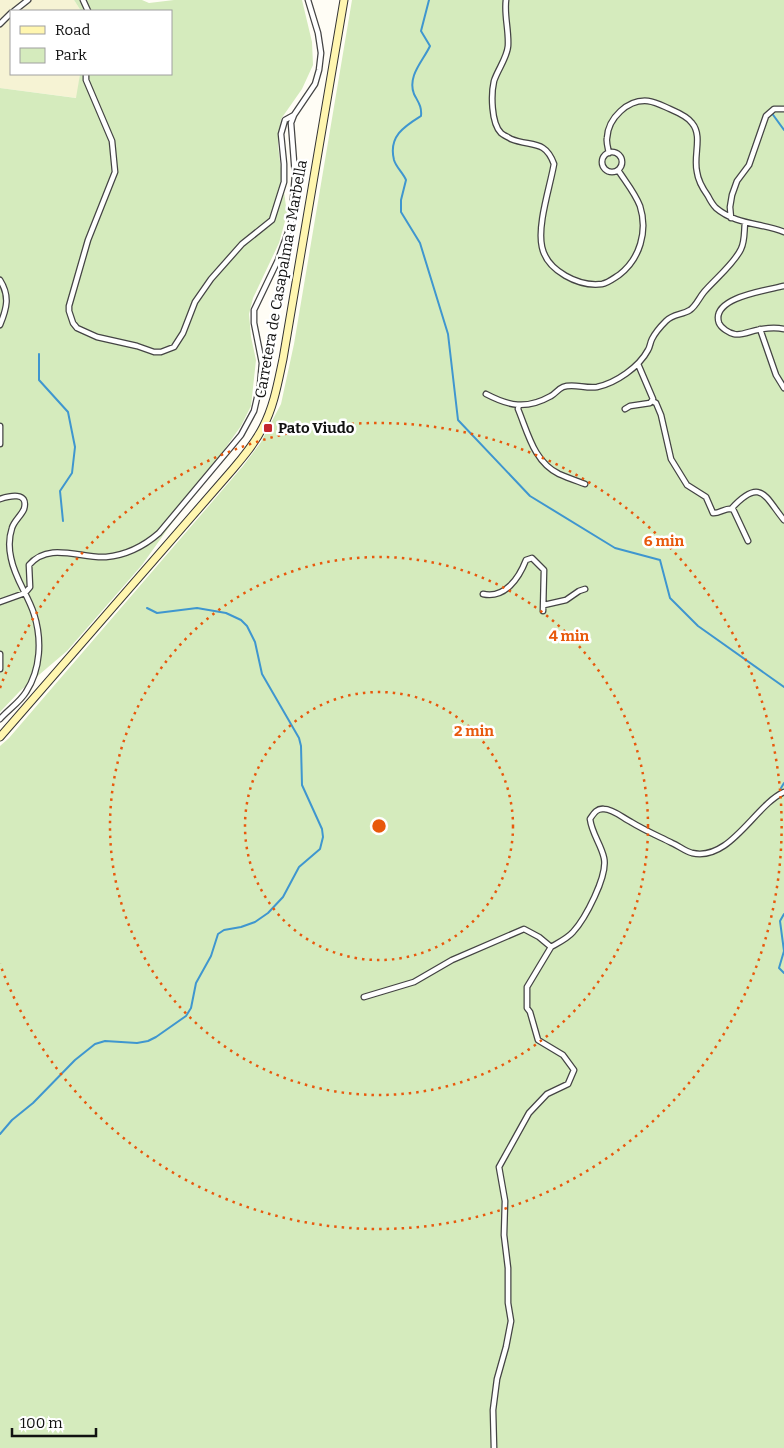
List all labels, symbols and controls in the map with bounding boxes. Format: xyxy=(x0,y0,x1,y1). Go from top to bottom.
legend xyxy=(10,10,172,75)
text: Road xyxy=(55,21,90,39)
text: Park xyxy=(55,46,87,64)
street label: Carretera de Casapalma a Marbella xyxy=(251,158,311,400)
place label: Pato Viudo xyxy=(278,419,355,437)
marker: Pato Viudo xyxy=(262,422,274,434)
text: 6 min xyxy=(644,532,684,550)
text: 4 min xyxy=(549,627,590,645)
text: 2 min xyxy=(454,722,494,740)
centre of rings xyxy=(370,817,388,835)
scale bar xyxy=(12,1406,96,1438)
text: 100 m xyxy=(20,1414,63,1432)

